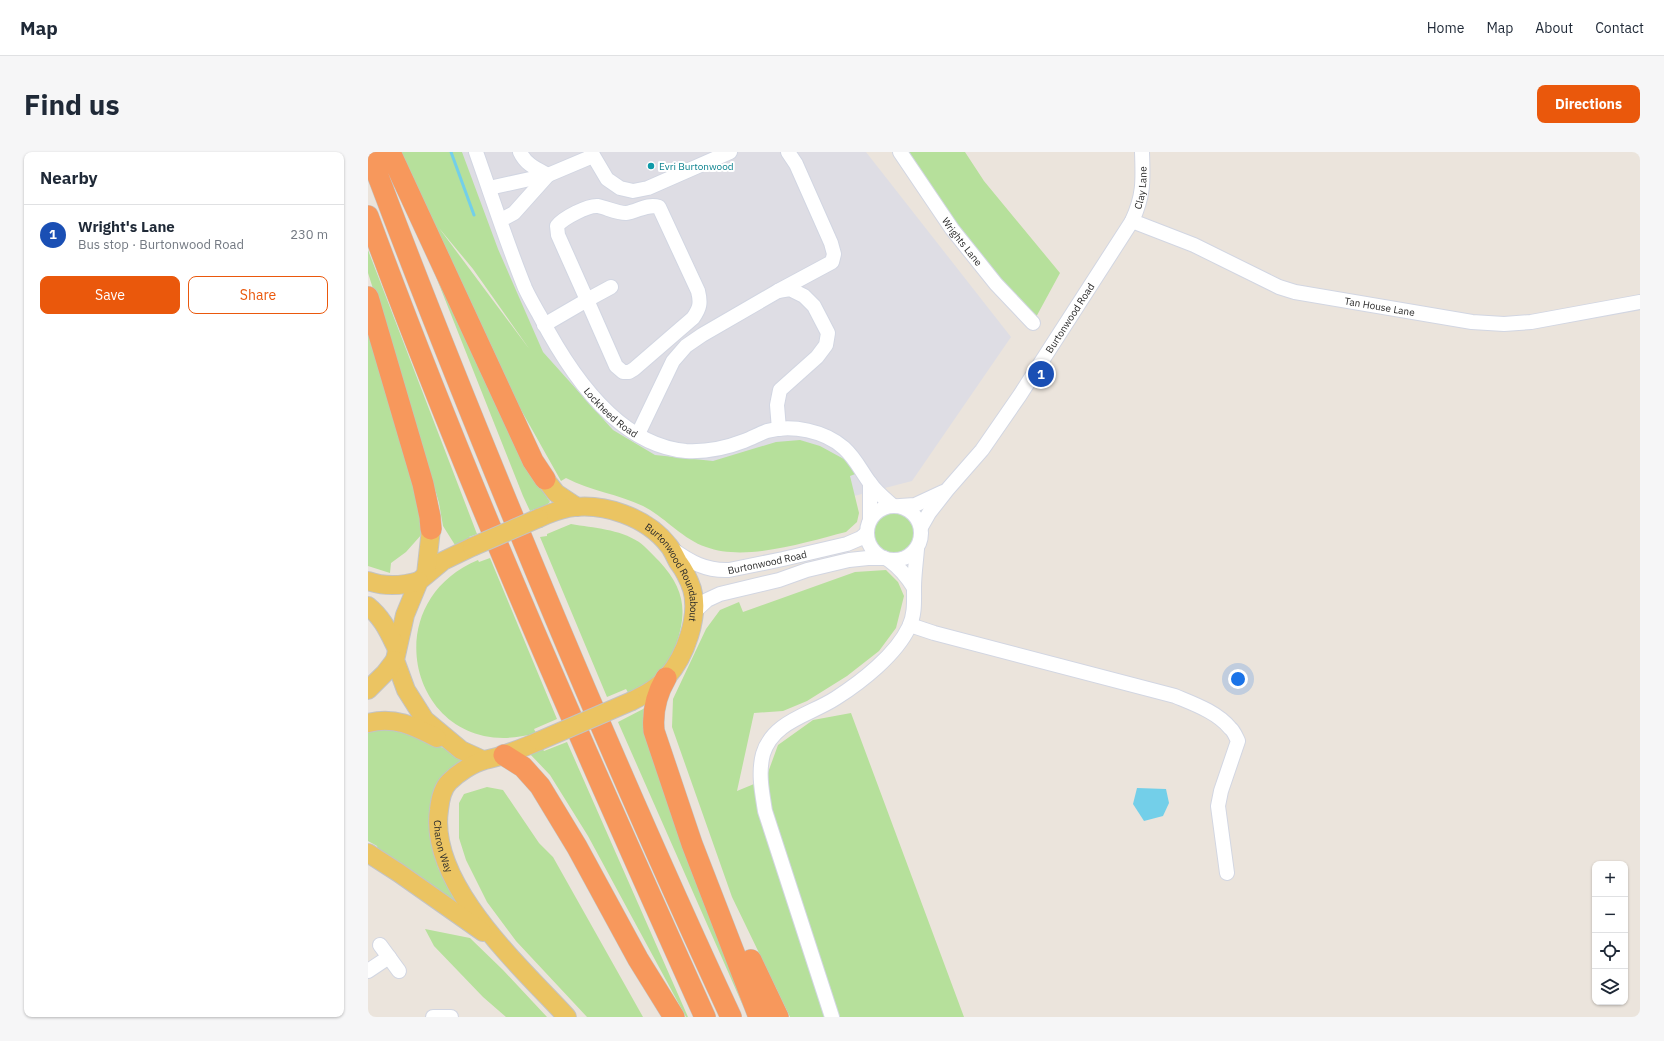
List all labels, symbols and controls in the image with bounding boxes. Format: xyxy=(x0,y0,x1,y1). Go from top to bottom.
text: Map xyxy=(20,16,58,40)
text: Home xyxy=(1427,19,1464,37)
text: Map xyxy=(1486,19,1513,37)
text: About xyxy=(1535,19,1573,37)
text: Contact xyxy=(1595,19,1644,37)
button: Directions xyxy=(1537,85,1640,123)
text: Find us xyxy=(24,86,120,123)
place label: Evri Burtonwood xyxy=(659,160,734,173)
marker: Evri Burtonwood xyxy=(646,161,656,171)
street label: Clay Lane xyxy=(1131,166,1149,211)
text: Nearby xyxy=(40,167,98,189)
street label: Wrights Lane xyxy=(939,215,986,269)
text: Wright's Lane xyxy=(78,217,175,236)
text: 1 xyxy=(49,226,57,243)
text: 230 m xyxy=(290,226,328,243)
text: Bus stop · Burtonwood Road xyxy=(78,236,244,253)
button: Save xyxy=(40,276,180,314)
button: Share xyxy=(188,276,328,314)
street label: Burtonwood Road xyxy=(1042,280,1097,355)
street label: Tan House Lane xyxy=(1344,294,1416,319)
pin: 1 xyxy=(1028,359,1054,389)
street label: Lockheed Road xyxy=(581,385,640,440)
street label: Burtonwood Roundabout xyxy=(643,520,701,623)
street label: Burtonwood Road xyxy=(726,547,808,577)
your location xyxy=(1228,669,1248,689)
street label: Charon Way xyxy=(432,820,456,874)
map controls xyxy=(1592,861,1628,1005)
button: + xyxy=(1592,861,1628,897)
button: − xyxy=(1592,897,1628,933)
button: locate xyxy=(1592,933,1628,969)
button: layers xyxy=(1592,969,1628,1005)

